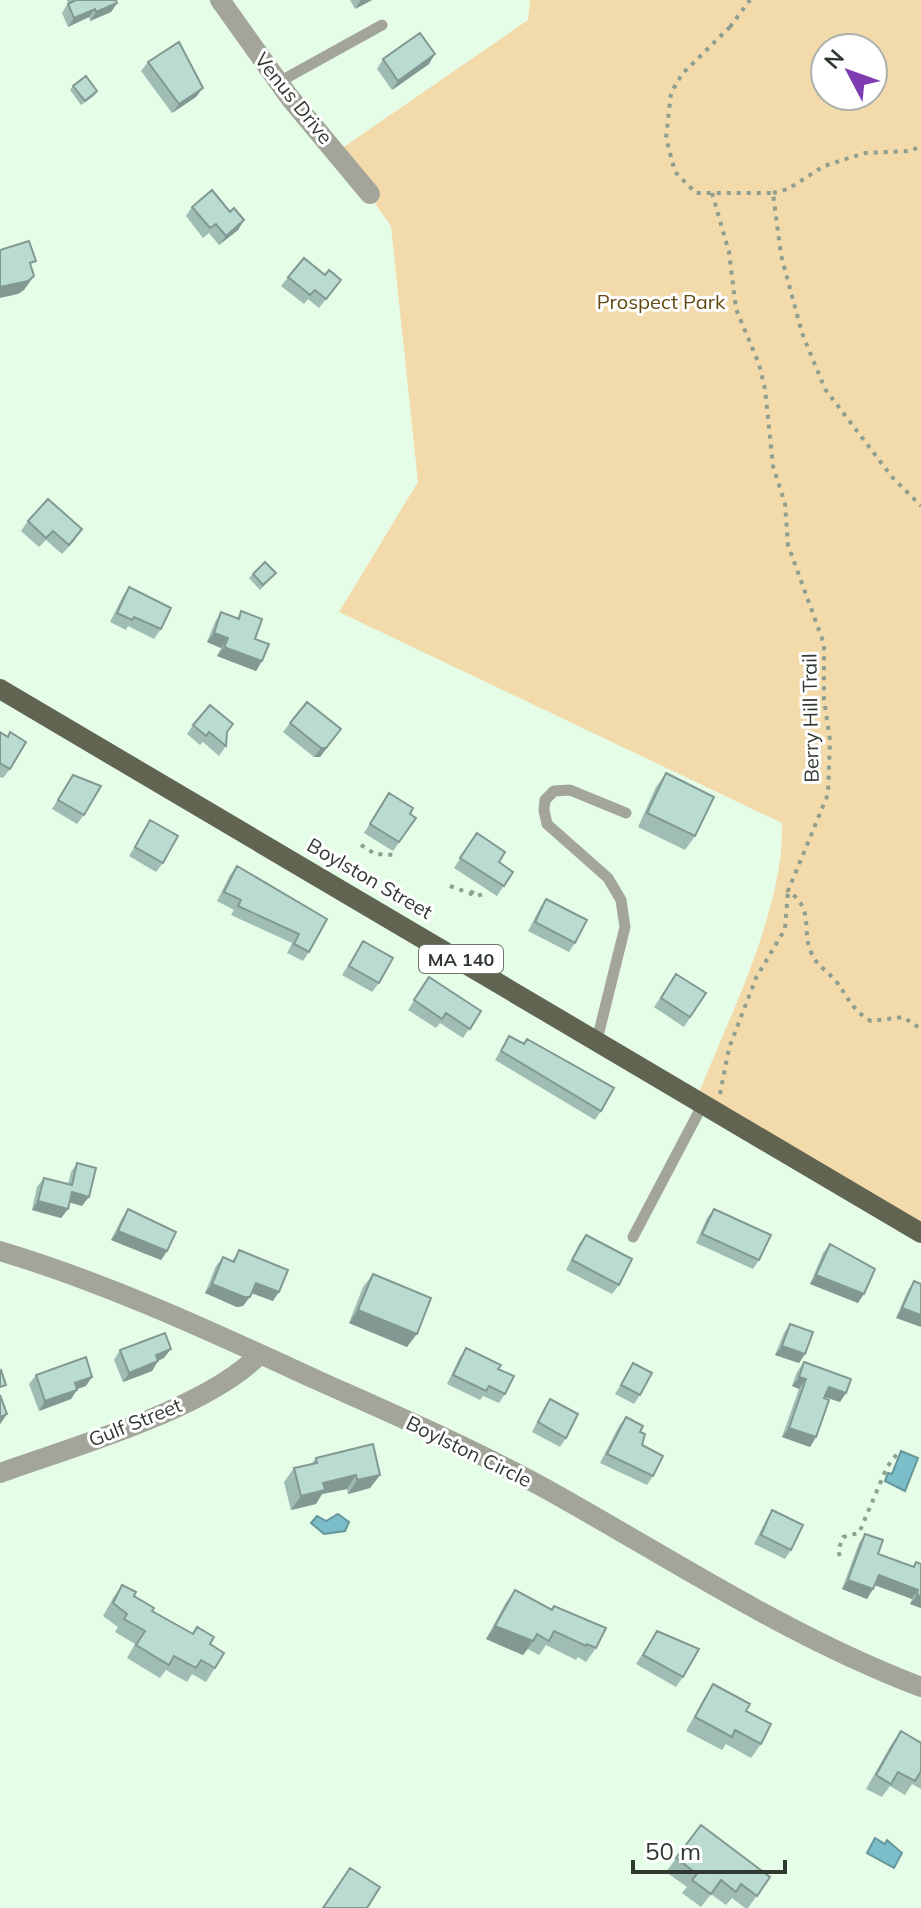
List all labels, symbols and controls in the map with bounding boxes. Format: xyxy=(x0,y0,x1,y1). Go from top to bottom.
north arrow xyxy=(809,32,889,112)
text: N xyxy=(818,43,850,74)
street label: Venus Drive xyxy=(250,47,338,149)
park label: Prospect Park xyxy=(597,289,726,314)
street label: Berry Hill Trail xyxy=(796,653,824,783)
street label: Boylston Street xyxy=(303,832,437,924)
road number: MA 140 xyxy=(419,945,503,973)
street label: Gulf Street xyxy=(85,1392,185,1452)
street label: Boylston Circle xyxy=(402,1410,536,1492)
scale bar xyxy=(633,1824,785,1874)
text: 50 m xyxy=(645,1836,701,1866)

